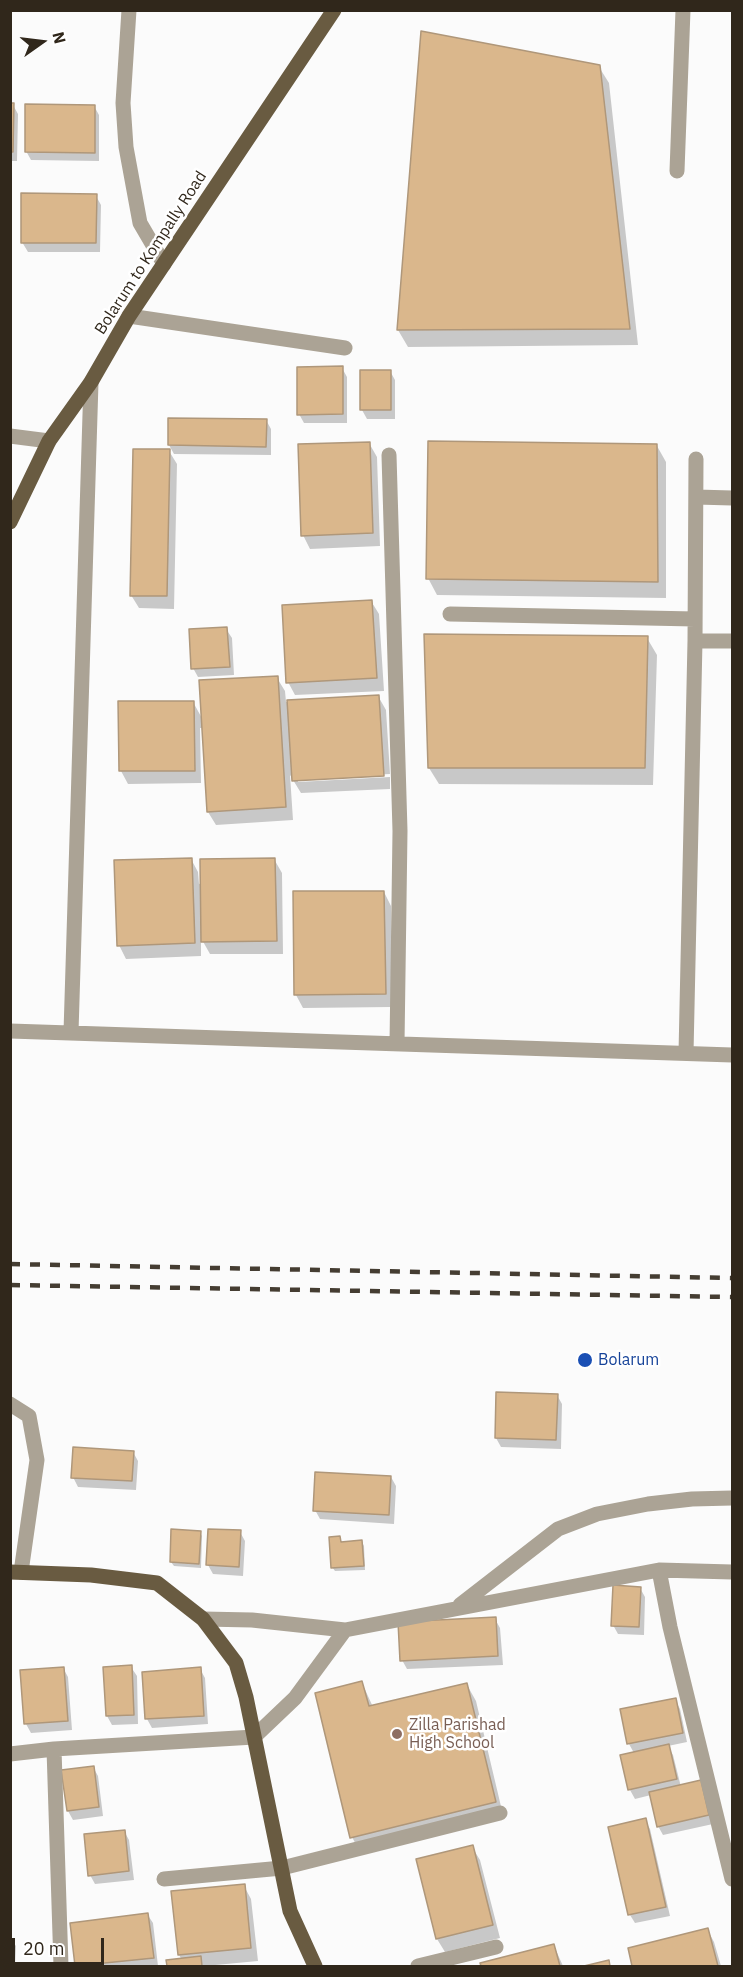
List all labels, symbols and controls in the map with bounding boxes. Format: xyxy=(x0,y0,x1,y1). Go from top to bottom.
north arrow xyxy=(12,12,72,72)
text: N xyxy=(48,30,71,46)
street label: Bolarum to Kompally Road xyxy=(91,168,211,338)
place label: Bolarum xyxy=(598,1350,659,1370)
marker: Bolarum xyxy=(576,1351,594,1369)
place label: Zilla Parishad High School xyxy=(409,1715,506,1753)
marker: Zilla Parishad High School xyxy=(390,1727,404,1741)
scale bar xyxy=(15,1926,106,1964)
text: 20 m xyxy=(23,1937,65,1960)

